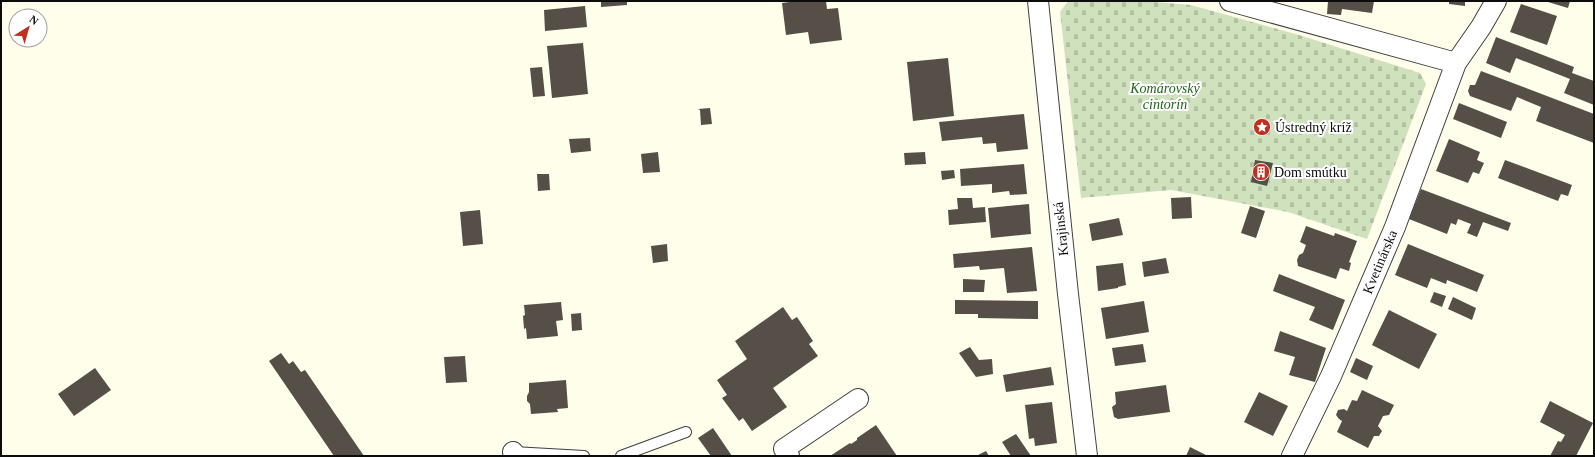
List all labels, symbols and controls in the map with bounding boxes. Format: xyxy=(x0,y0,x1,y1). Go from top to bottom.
north arrow xyxy=(8,8,48,48)
text: N xyxy=(27,13,41,27)
park label: Komárovský cintorín xyxy=(1129,81,1201,112)
place icon: Ústredný kríž xyxy=(1252,117,1272,137)
place label: Ústredný kríž xyxy=(1275,119,1352,135)
building icon: Dom smútku xyxy=(1251,162,1271,182)
place label: Dom smútku xyxy=(1274,165,1347,180)
street label: Krajinská xyxy=(1051,200,1071,257)
street label: Kvetinárska xyxy=(1360,227,1400,296)

